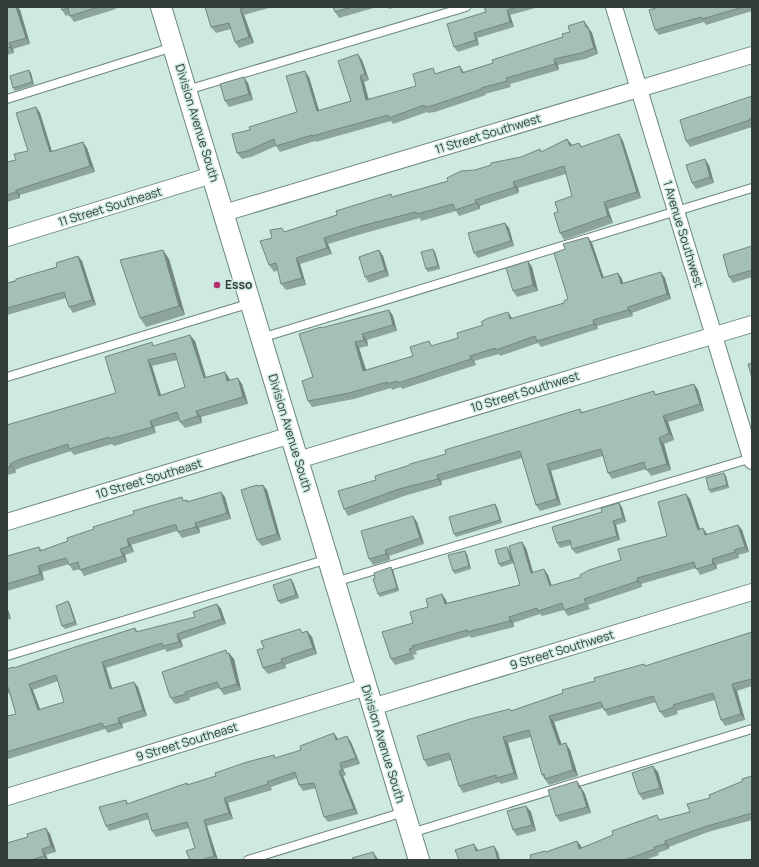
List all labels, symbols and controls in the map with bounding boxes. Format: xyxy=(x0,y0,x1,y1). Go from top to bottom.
street label: Division Avenue South xyxy=(171,62,224,184)
street label: 11 Street Southwest xyxy=(433,109,543,158)
street label: 1 Avenue Southwest xyxy=(659,178,708,290)
street label: 11 Street Southeast xyxy=(56,183,164,230)
place label: Esso xyxy=(225,276,252,293)
marker: Esso xyxy=(212,280,222,290)
street label: 10 Street Southwest xyxy=(468,367,581,416)
street label: Division Avenue South xyxy=(264,372,317,494)
street label: 10 Street Southeast xyxy=(94,454,204,503)
street label: 9 Street Southwest xyxy=(508,626,616,673)
street label: Division Avenue South xyxy=(357,683,410,805)
street label: 9 Street Southeast xyxy=(134,718,240,765)

